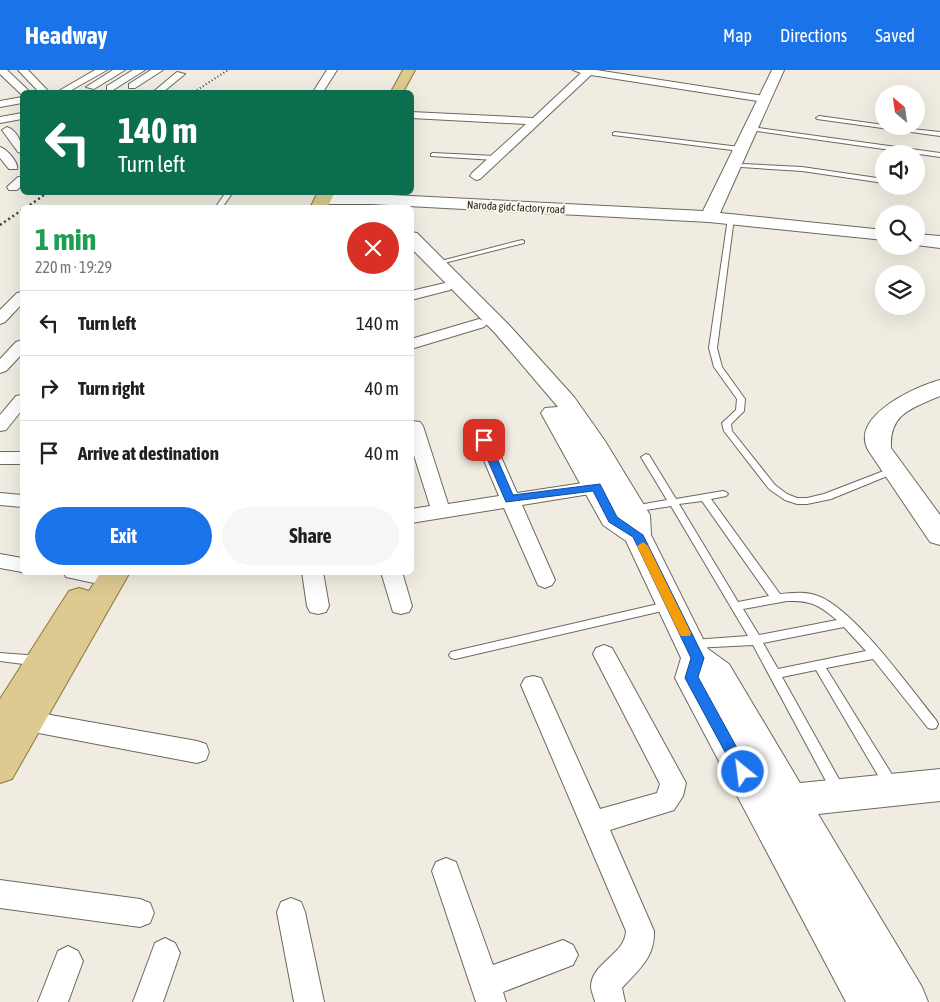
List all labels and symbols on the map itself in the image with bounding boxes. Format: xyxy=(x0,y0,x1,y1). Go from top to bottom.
north arrow xyxy=(875,85,925,135)
street label: Naroda gidc factory road xyxy=(467,198,565,216)
pin xyxy=(463,419,505,461)
position arrow xyxy=(716,745,768,797)

